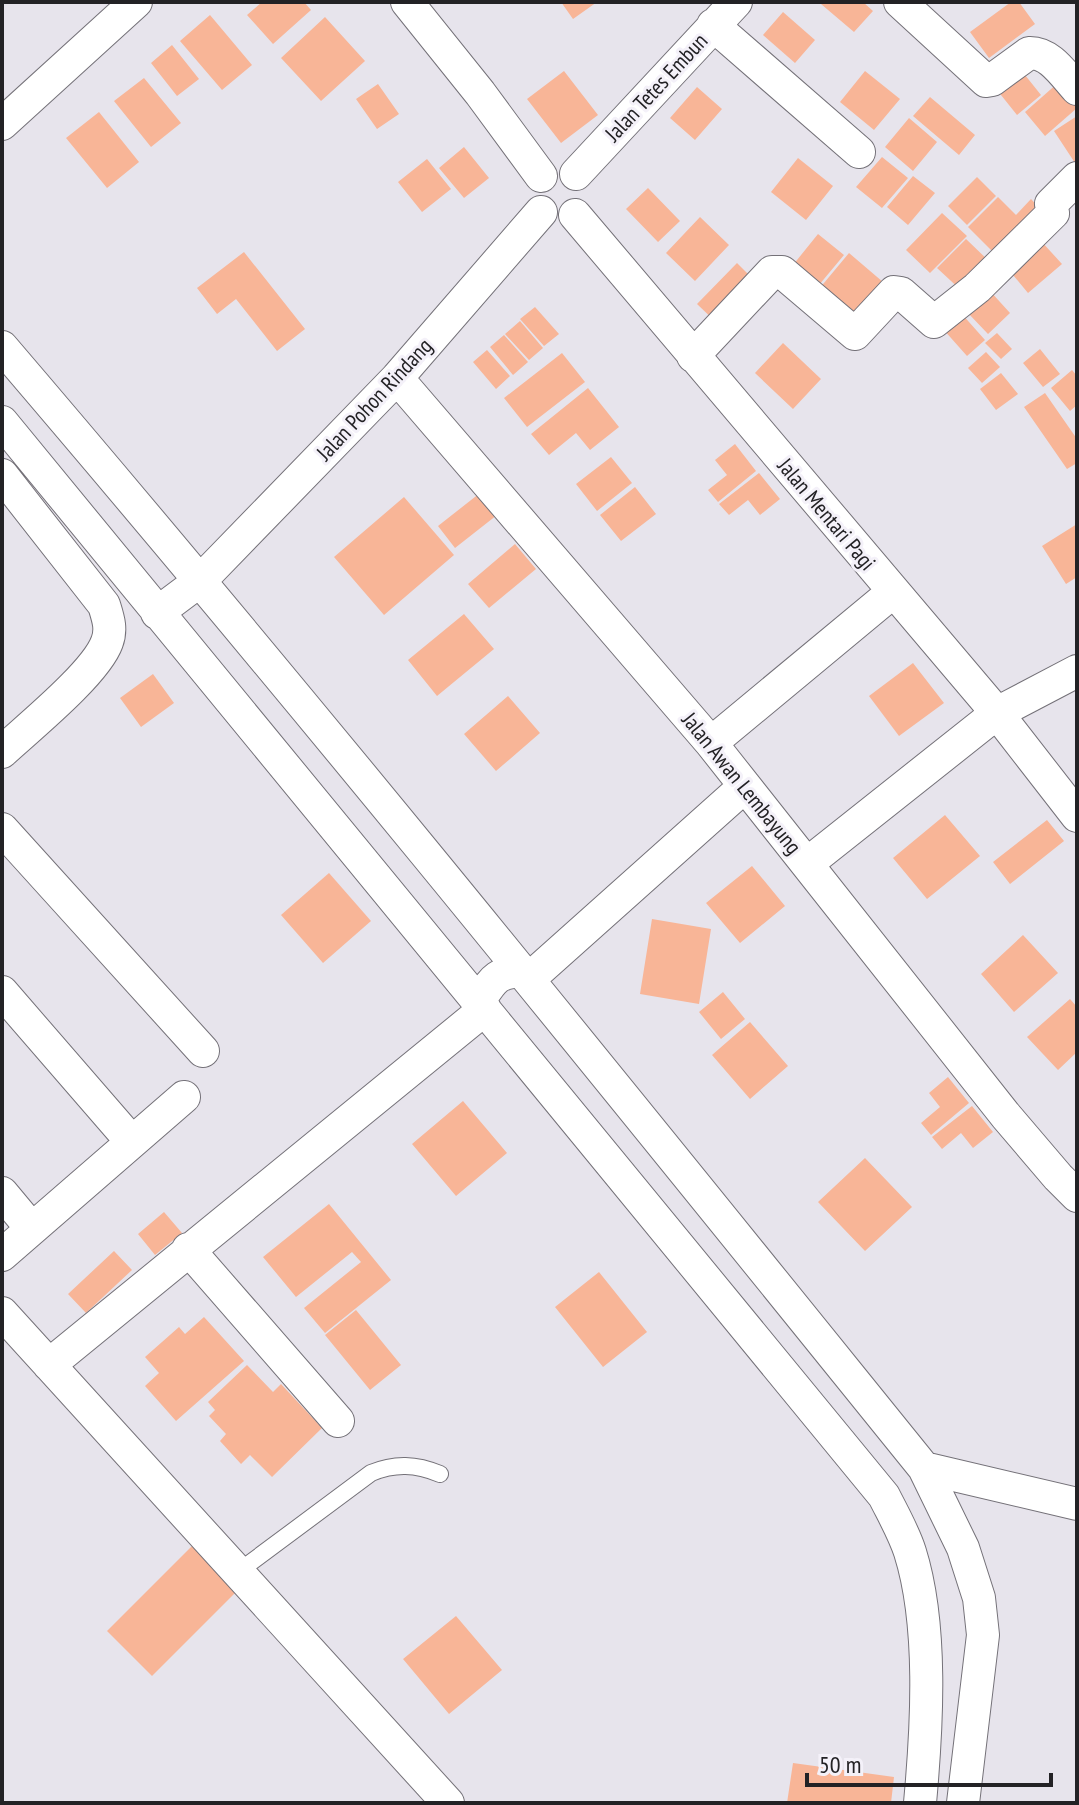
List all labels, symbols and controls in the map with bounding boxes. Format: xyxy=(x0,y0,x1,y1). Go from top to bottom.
street label: Jalan Tetes Embun xyxy=(598,27,713,148)
street label: Jalan Pohon Rindang xyxy=(309,332,438,467)
street label: Jalan Mentari Pagi xyxy=(771,451,882,576)
street label: Jalan Awan Lembayung xyxy=(676,706,808,860)
scale bar xyxy=(807,1737,1051,1787)
text: 50 m xyxy=(819,1749,861,1780)

